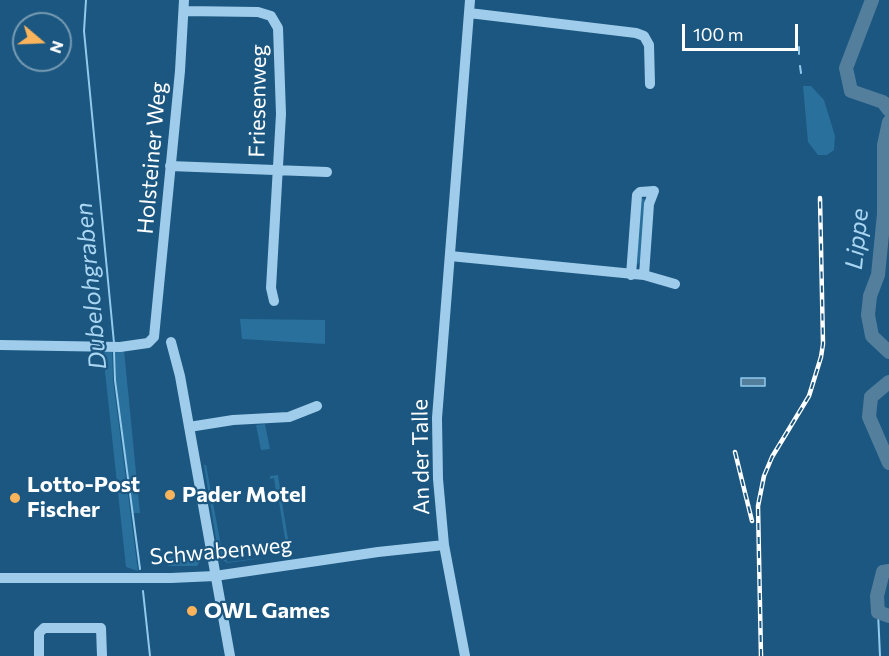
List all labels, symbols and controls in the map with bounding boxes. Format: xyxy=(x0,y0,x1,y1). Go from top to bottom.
north arrow xyxy=(12,12,72,72)
scale bar xyxy=(685,12,800,50)
text: 100 m xyxy=(693,23,743,45)
text: N xyxy=(47,39,69,56)
street label: Friesenweg xyxy=(244,44,272,158)
street label: Holsteiner Weg xyxy=(132,81,172,235)
water label: Dubelohgraben xyxy=(69,201,113,371)
water label: Lippe xyxy=(839,207,875,271)
street label: An der Talle xyxy=(407,399,435,515)
place label: Lotto-Post Fischer xyxy=(27,472,140,524)
place label: Pader Motel xyxy=(182,482,307,508)
marker: Pader Motel xyxy=(163,488,177,502)
marker: Lotto-Post Fischer xyxy=(8,491,22,505)
street label: Schwabenweg xyxy=(149,532,293,570)
place label: OWL Games xyxy=(204,598,330,624)
marker: OWL Games xyxy=(185,604,199,618)

